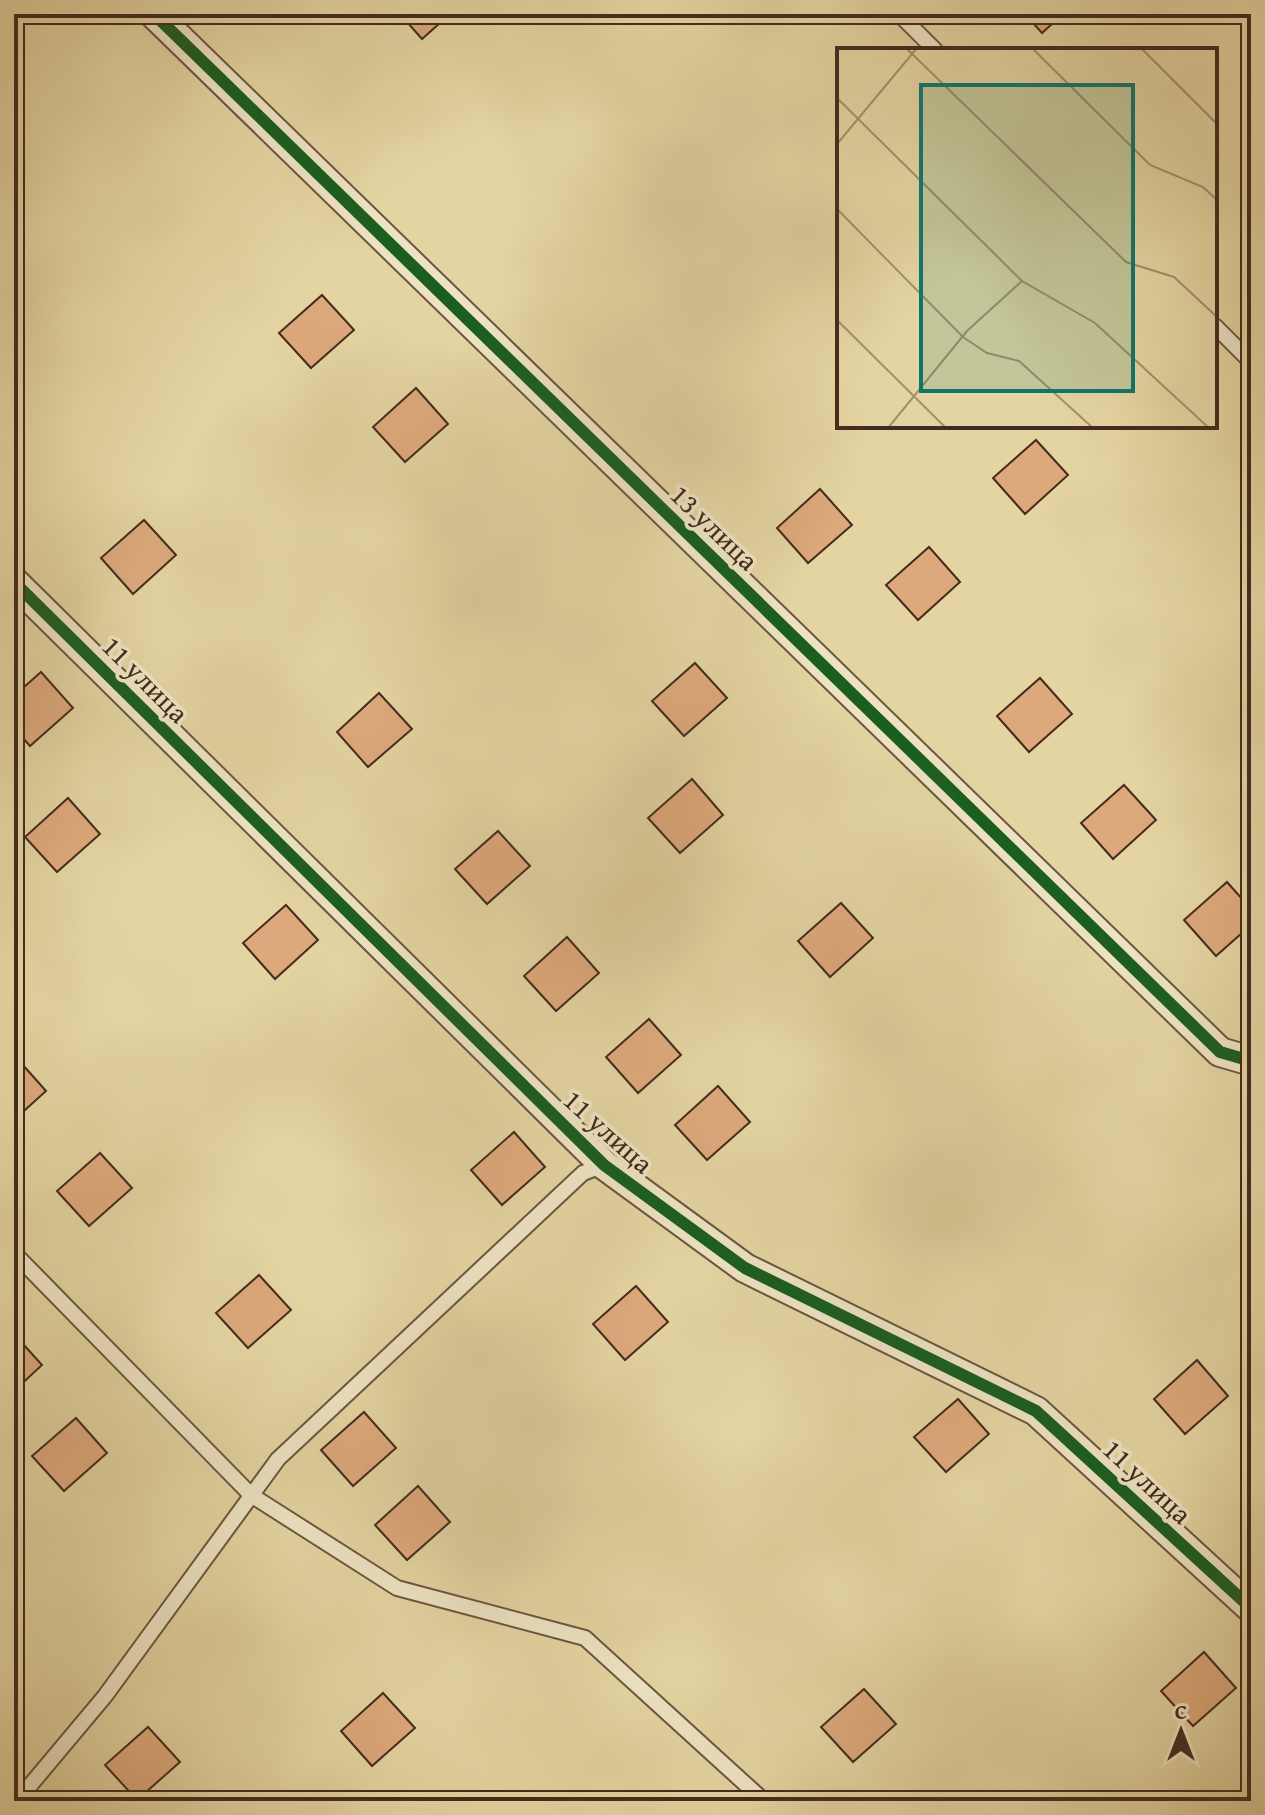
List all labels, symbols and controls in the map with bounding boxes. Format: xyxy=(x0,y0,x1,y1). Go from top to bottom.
inset map xyxy=(837,48,1217,428)
street label: 13 улица xyxy=(662,474,769,580)
street label: 11 улица xyxy=(93,626,199,732)
street label: 11 улица xyxy=(555,1079,664,1183)
street label: 11 улица xyxy=(1094,1429,1202,1534)
north arrow xyxy=(1141,1691,1221,1771)
text: С xyxy=(1175,1695,1187,1727)

